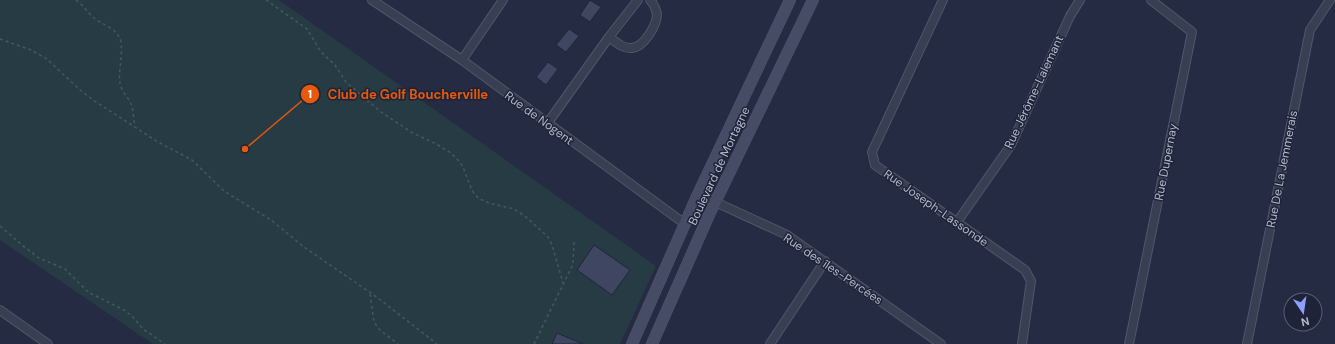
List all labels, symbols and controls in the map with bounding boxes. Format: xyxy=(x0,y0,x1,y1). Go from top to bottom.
street label: Rue Jérôme-Lalemant xyxy=(1001,32,1067,151)
callout: Club de Golf Boucherville xyxy=(300,82,496,107)
text: 1 xyxy=(308,86,312,102)
text: Club de Golf Boucherville xyxy=(328,86,488,103)
street label: Rue de Nogent xyxy=(501,88,577,149)
street label: Boulevard de Mortagne xyxy=(685,104,754,228)
street label: Rue De La Jemmerais xyxy=(1263,109,1301,229)
street label: Rue Dupernay xyxy=(1151,122,1181,202)
street label: Rue Joseph-Lassonde xyxy=(881,166,992,250)
street label: Rue des îles-Percées xyxy=(780,230,886,308)
north arrow xyxy=(1283,292,1323,332)
text: N xyxy=(1300,314,1311,329)

